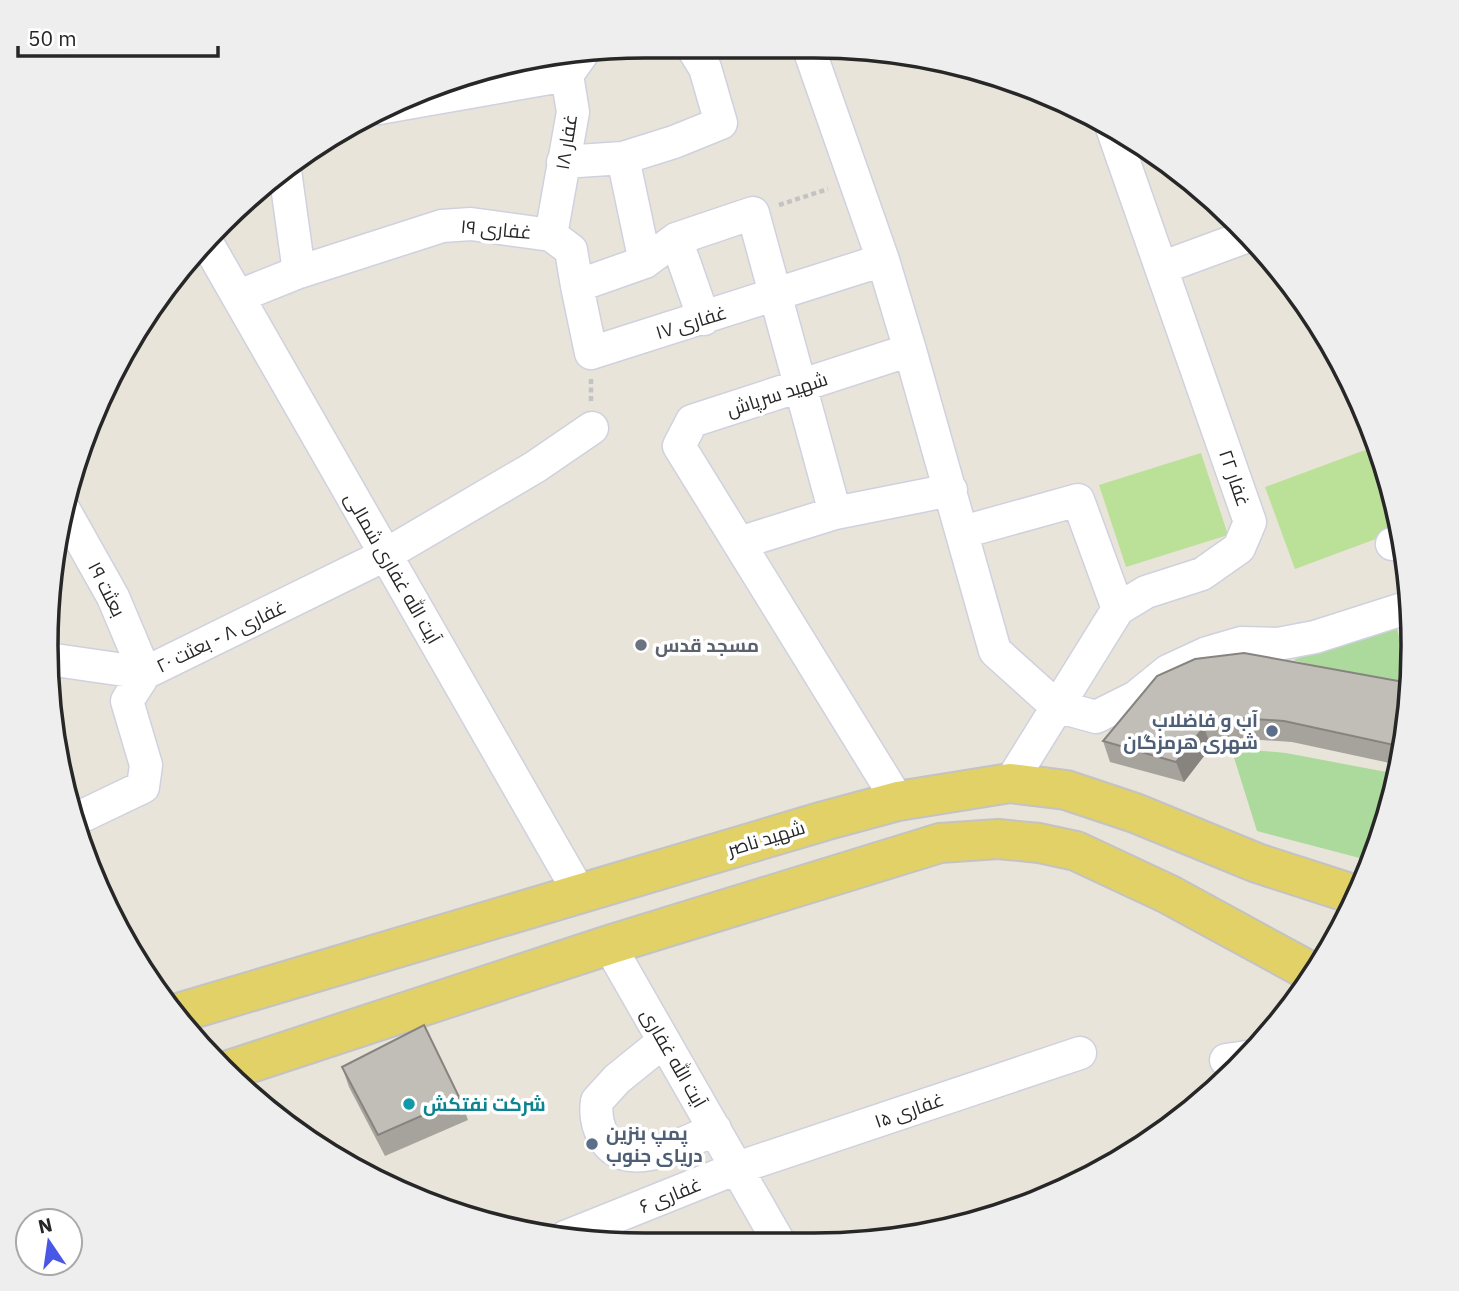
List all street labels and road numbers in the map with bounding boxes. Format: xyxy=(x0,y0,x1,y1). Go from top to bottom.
street label: غفار ۱۸ xyxy=(550,112,582,172)
street label: غفاری ۱۹ xyxy=(459,214,533,244)
street label: غفاری ۱۷ xyxy=(652,300,730,344)
street label: شهید سرپاش xyxy=(723,366,831,423)
street label: غفار ۲۲ xyxy=(1214,446,1256,510)
street label: آیت الله غفاری شمالی xyxy=(340,488,446,648)
street label: بعثت ۱۹ xyxy=(83,557,131,621)
street label: غفاری ۸ - بعثت ۲۰ xyxy=(152,594,290,678)
street label: شهید ناصر xyxy=(723,815,808,861)
street label: آیت الله غفاری xyxy=(636,1004,712,1112)
street label: غفاری ۱۵ xyxy=(871,1087,947,1133)
street label: غفاری ۶ xyxy=(636,1172,704,1218)

